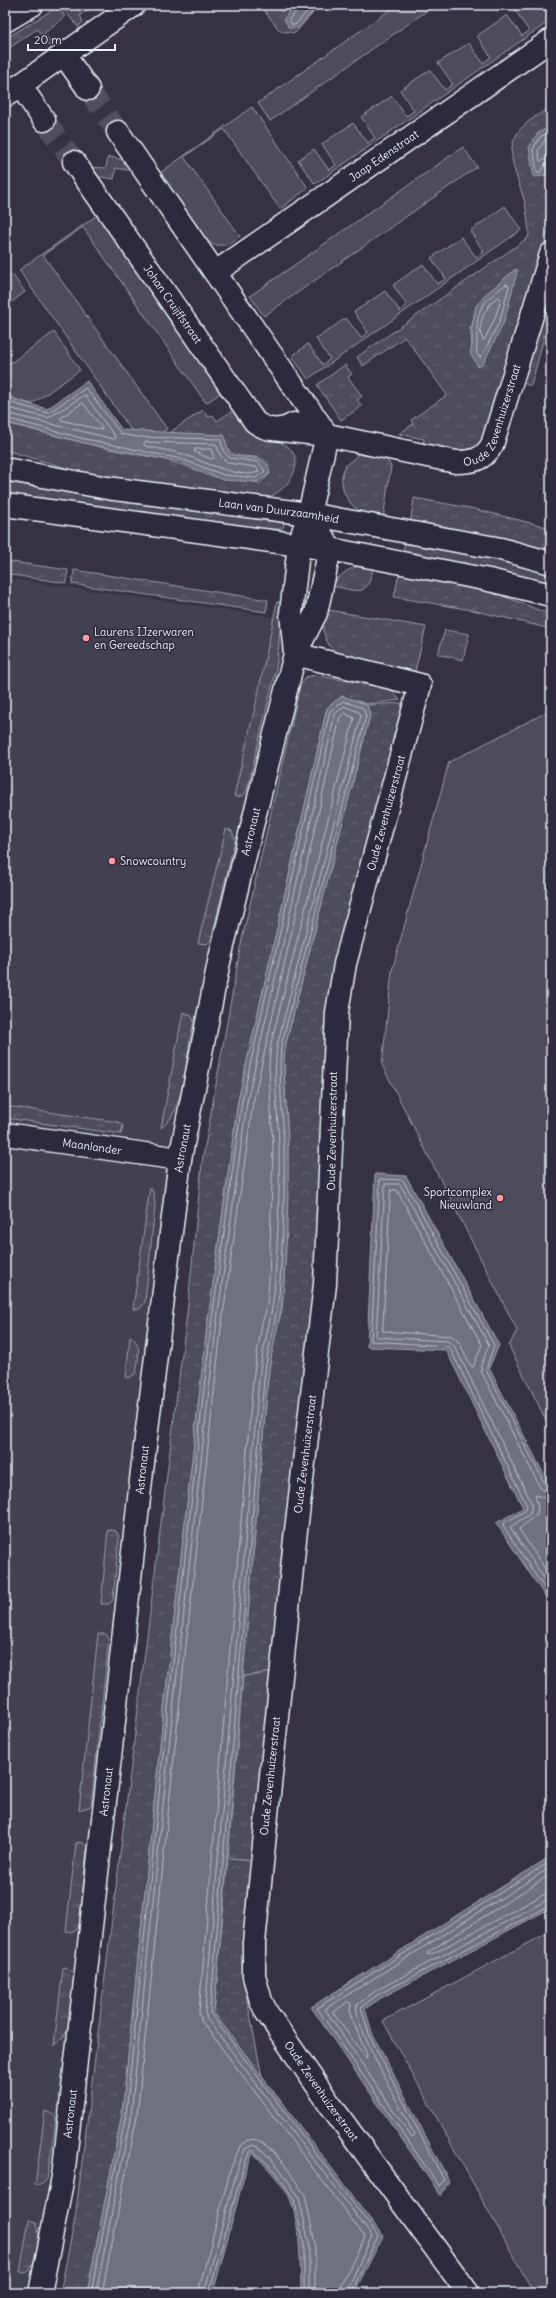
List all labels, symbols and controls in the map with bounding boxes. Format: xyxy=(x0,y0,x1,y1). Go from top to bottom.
scale bar xyxy=(28,26,115,52)
text: 20 m xyxy=(34,32,62,47)
street label: Jaap Edenstraat xyxy=(346,127,421,185)
street label: Johan Cruijffstraat xyxy=(141,262,205,346)
street label: Oude Zevenhuizerstraat xyxy=(462,362,524,469)
street label: Laan van Duurzaamheid xyxy=(218,495,341,526)
place label: Laurens IJzerwaren en Gereedschap xyxy=(94,625,194,652)
marker: Laurens IJzerwaren en Gereedschap xyxy=(81,633,91,643)
street label: Oude Zevenhuizerstraat xyxy=(364,753,408,872)
street label: Astronaut xyxy=(238,806,263,857)
place label: Snowcountry xyxy=(120,854,186,868)
marker: Snowcountry xyxy=(107,856,117,866)
street label: Oude Zevenhuizerstraat xyxy=(324,1071,340,1191)
street label: Astronaut xyxy=(171,1122,194,1173)
street label: Maanlander xyxy=(62,1135,123,1158)
place label: Sportcomplex Nieuwland xyxy=(424,1185,493,1212)
marker: Sportcomplex Nieuwland xyxy=(495,1193,505,1203)
street label: Oude Zevenhuizerstraat xyxy=(291,1394,319,1514)
street label: Astronaut xyxy=(132,1444,152,1495)
street label: Oude Zevenhuizerstraat xyxy=(257,1716,283,1836)
street label: Astronaut xyxy=(96,1766,116,1817)
street label: Oude Zevenhuizerstraat xyxy=(281,2038,362,2144)
street label: Astronaut xyxy=(60,2088,80,2139)

